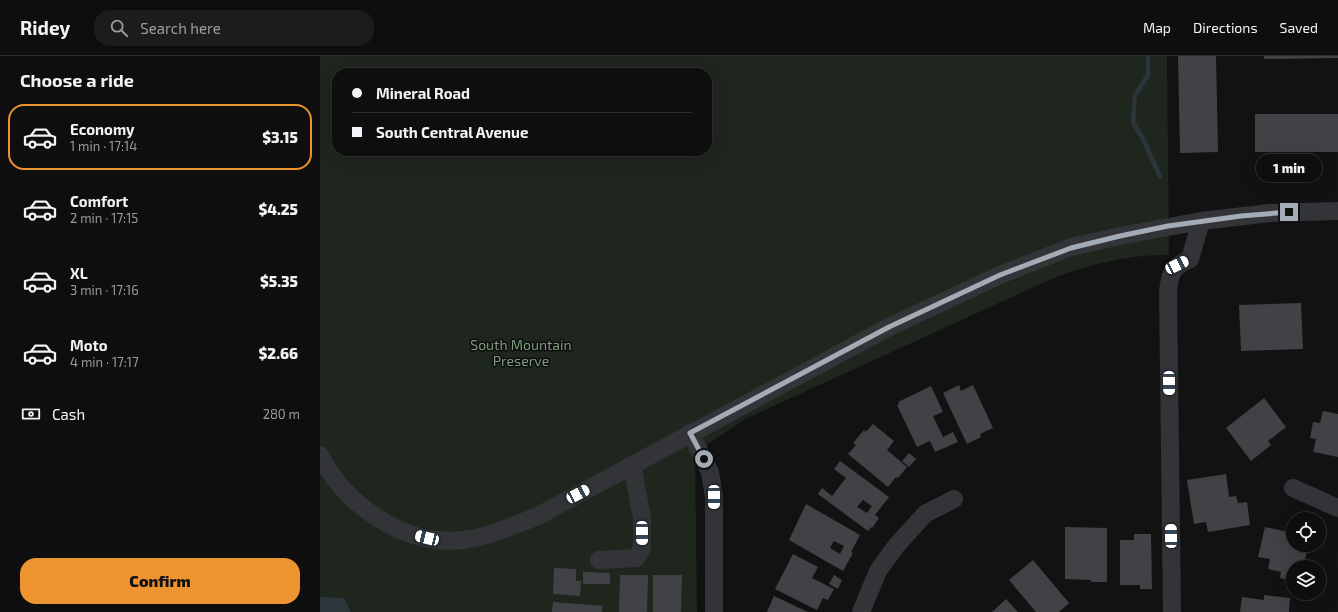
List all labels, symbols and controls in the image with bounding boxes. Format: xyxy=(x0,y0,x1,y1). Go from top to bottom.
search box xyxy=(94,10,374,46)
text: Ridey xyxy=(20,16,70,39)
icon: search xyxy=(108,17,130,39)
text: Search here xyxy=(140,19,221,37)
text: Map xyxy=(1143,19,1171,36)
text: Directions xyxy=(1193,19,1258,36)
text: Saved xyxy=(1280,19,1318,36)
text: Choose a ride xyxy=(20,69,134,91)
text: Mineral Road xyxy=(376,84,470,102)
icon: car xyxy=(22,119,58,155)
text: Economy xyxy=(70,120,135,138)
text: South Central Avenue xyxy=(376,123,528,141)
text: $3.15 xyxy=(262,128,298,146)
text: 1 min · 17:14 xyxy=(70,138,137,154)
callout: 1 min xyxy=(1256,154,1322,182)
text: 1 min xyxy=(1273,160,1305,176)
icon: car xyxy=(22,191,58,227)
text: Comfort xyxy=(70,192,128,210)
text: $4.25 xyxy=(258,200,298,218)
route end xyxy=(1280,203,1298,221)
text: 2 min · 17:15 xyxy=(70,210,138,226)
car xyxy=(1164,254,1190,276)
icon: car xyxy=(22,263,58,299)
text: XL xyxy=(70,264,88,282)
text: $5.35 xyxy=(260,272,298,290)
text: 3 min · 17:16 xyxy=(70,282,139,298)
icon: car xyxy=(22,335,58,371)
text: Moto xyxy=(70,336,108,354)
park label: South Mountain Preserve xyxy=(470,336,572,369)
text: $2.66 xyxy=(259,344,298,362)
text: 4 min · 17:17 xyxy=(70,354,139,370)
car xyxy=(1163,371,1175,395)
icon: cash xyxy=(20,403,42,425)
text: Cash xyxy=(52,405,85,423)
text: 280 m xyxy=(263,406,300,422)
route start xyxy=(695,450,713,468)
car xyxy=(565,483,591,505)
car xyxy=(708,485,720,509)
map controls xyxy=(1286,512,1326,600)
button: locate xyxy=(1286,512,1326,552)
car xyxy=(636,521,648,545)
car xyxy=(1165,524,1177,548)
car xyxy=(414,529,440,547)
button: Confirm xyxy=(20,558,300,604)
button: layers xyxy=(1286,560,1326,600)

